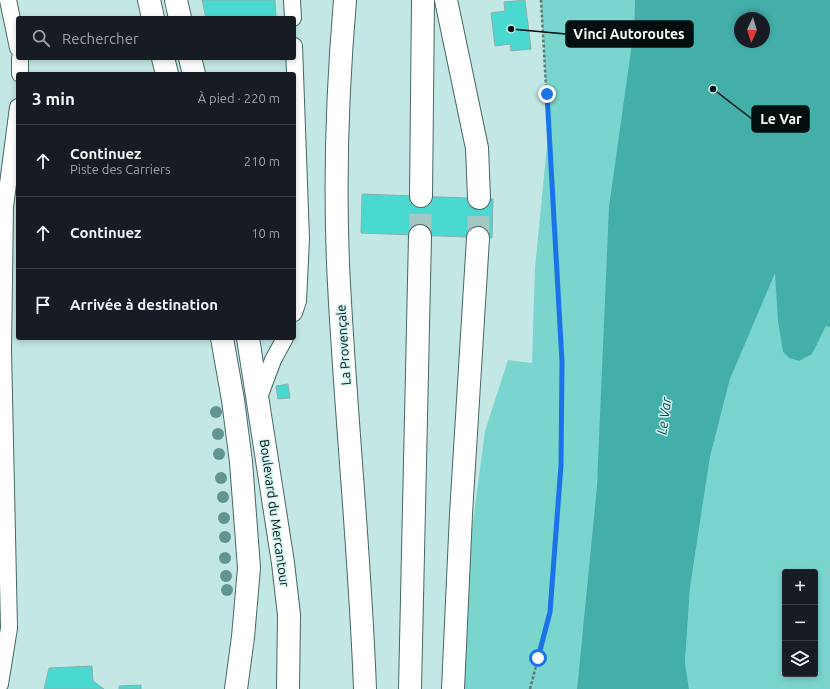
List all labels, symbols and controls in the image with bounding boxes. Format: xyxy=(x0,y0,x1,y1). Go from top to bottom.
north arrow xyxy=(734,12,770,48)
search box xyxy=(16,16,296,60)
callout: Vinci Autoroutes xyxy=(566,21,693,47)
text: Vinci Autoroutes xyxy=(573,26,685,42)
icon: search xyxy=(30,27,52,49)
text: Rechercher xyxy=(62,30,139,47)
route end xyxy=(538,85,556,103)
text: 3 min xyxy=(32,89,75,108)
text: À pied · 220 m xyxy=(198,91,280,105)
callout: Le Var xyxy=(752,106,809,132)
text: Le Var xyxy=(760,111,802,127)
text: Continuez xyxy=(70,145,141,162)
icon: ahead xyxy=(32,150,54,172)
text: 210 m xyxy=(244,154,280,168)
text: Piste des Carriers xyxy=(70,162,171,176)
icon: ahead xyxy=(32,222,54,244)
text: Continuez xyxy=(70,224,141,241)
text: 10 m xyxy=(251,226,280,240)
icon: arrive xyxy=(32,294,54,316)
text: Arrivée à destination xyxy=(70,296,218,313)
street label: La Provençale xyxy=(333,304,353,386)
water label: Le Var xyxy=(653,396,675,436)
street label: Boulevard du Mercantour xyxy=(258,438,292,588)
map controls xyxy=(782,569,818,677)
button: + xyxy=(782,569,818,605)
button: − xyxy=(782,605,818,641)
button: layers xyxy=(782,641,818,677)
route start xyxy=(529,649,547,667)

